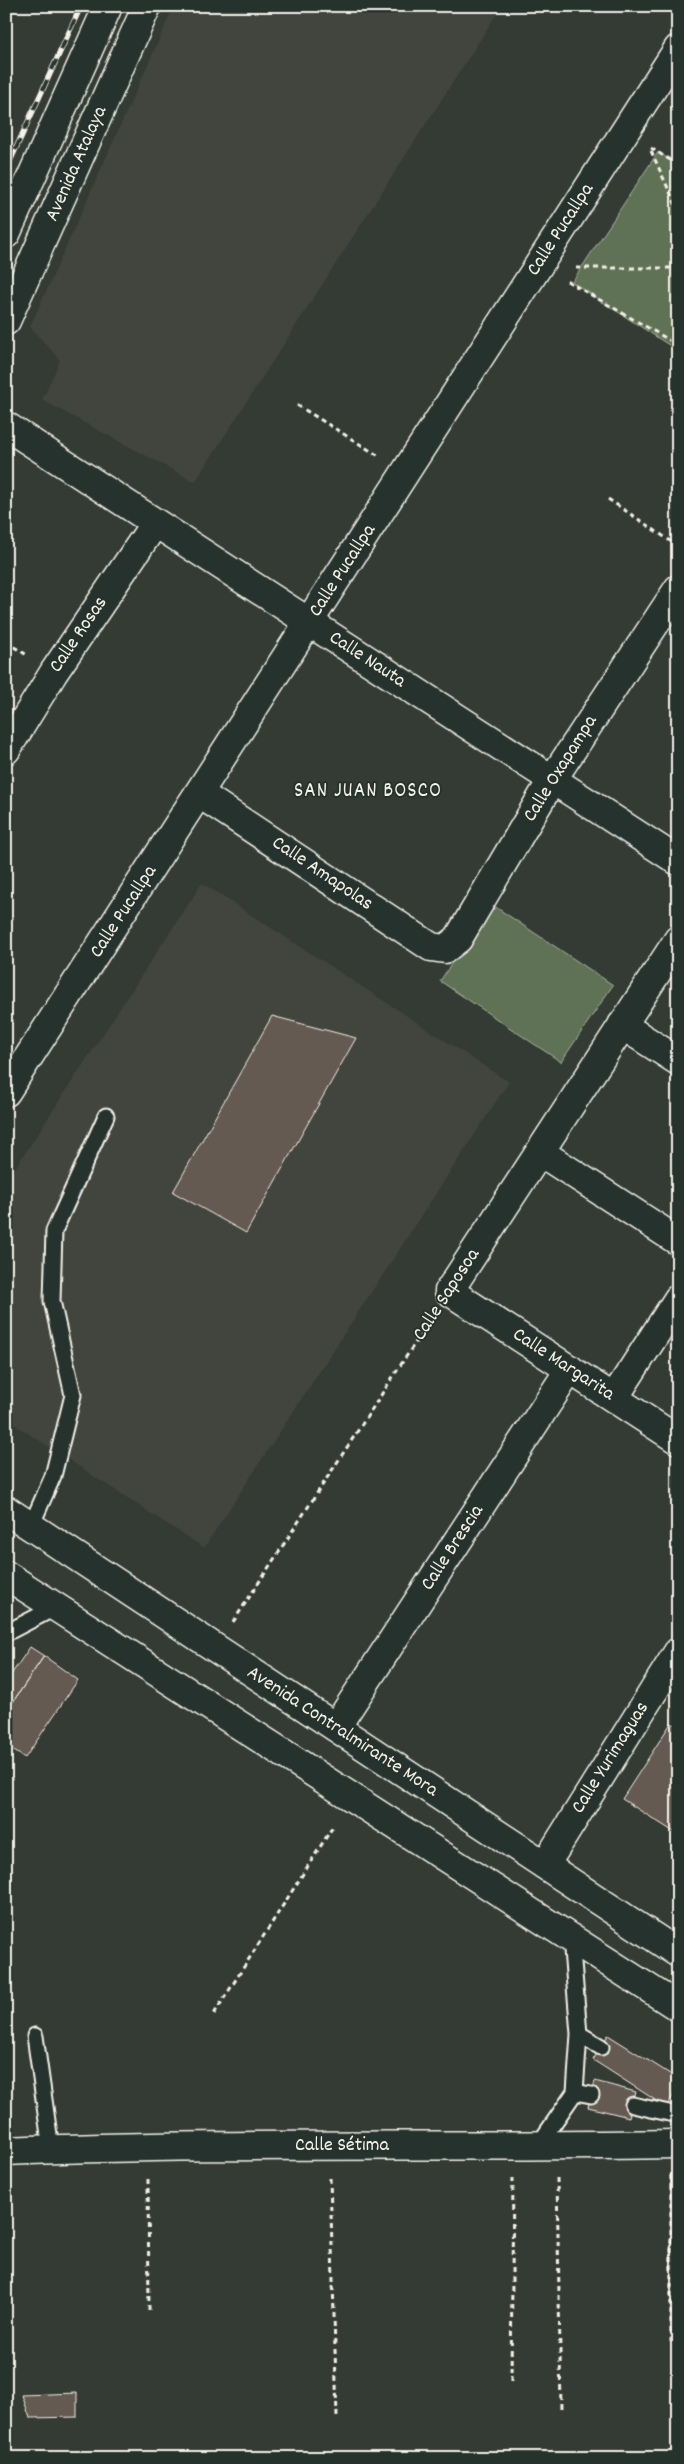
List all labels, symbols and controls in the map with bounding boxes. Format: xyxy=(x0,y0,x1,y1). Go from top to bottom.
street label: Avenida Atalaya xyxy=(39,101,115,226)
street label: Calle Pucallpa xyxy=(521,178,602,282)
street label: Calle Pucallpa xyxy=(303,519,384,623)
street label: Calle Rosas xyxy=(43,591,115,679)
street label: Calle Nauta xyxy=(323,625,412,696)
street label: Calle Oxapampa xyxy=(517,710,605,828)
district label: SAN JUAN BOSCO xyxy=(294,777,442,807)
street label: Calle Amapolas xyxy=(266,830,378,918)
street label: Calle Pucallpa xyxy=(84,860,165,964)
street label: Calle Saposoa xyxy=(407,1243,488,1347)
street label: Calle Margarita xyxy=(506,1321,620,1409)
street label: Calle Brescia xyxy=(415,1499,492,1596)
street label: Avenida Contralmirante Mora xyxy=(241,1660,444,1805)
street label: Calle Yurimaguas xyxy=(565,1697,657,1819)
street label: Calle Sétima xyxy=(295,2132,389,2160)

